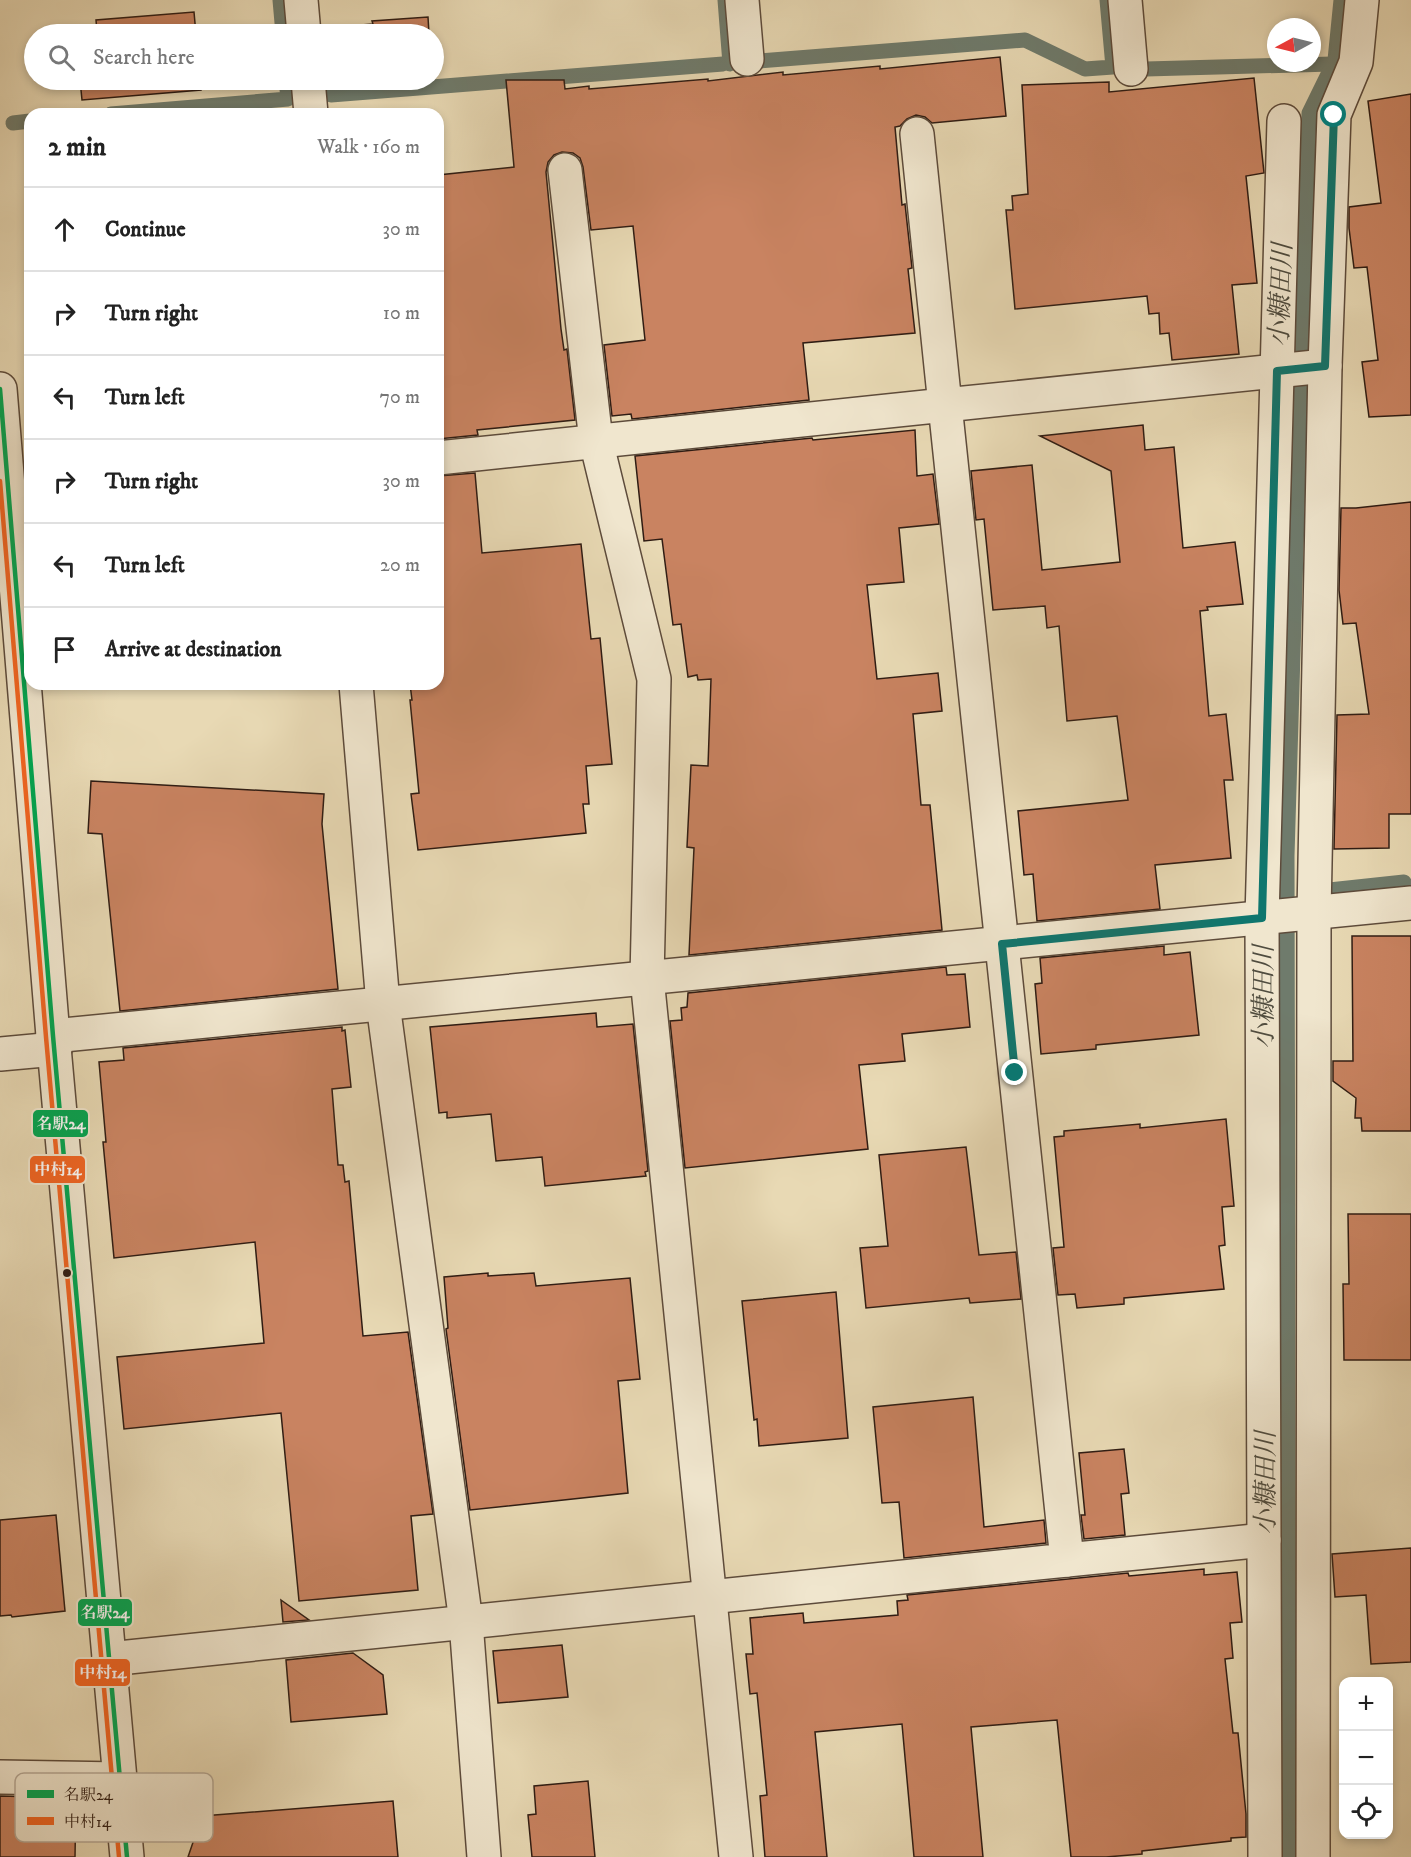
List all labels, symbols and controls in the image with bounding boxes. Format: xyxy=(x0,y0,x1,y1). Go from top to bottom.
north arrow xyxy=(1267,18,1321,72)
search box xyxy=(24,24,444,90)
icon: search xyxy=(45,41,78,74)
text: Search here xyxy=(93,44,195,71)
route start xyxy=(1320,101,1346,127)
text: 2 min xyxy=(48,131,106,164)
text: Walk · 160 m xyxy=(317,135,420,160)
icon: ahead xyxy=(48,213,81,246)
text: Continue xyxy=(105,216,186,243)
text: 30 m xyxy=(382,217,420,242)
water label: 小糠田川 xyxy=(1263,240,1300,348)
icon: right xyxy=(48,297,81,330)
text: Turn right xyxy=(105,300,198,327)
text: 10 m xyxy=(383,301,420,326)
icon: left xyxy=(48,381,81,414)
text: Turn left xyxy=(105,384,185,411)
text: 70 m xyxy=(379,385,420,410)
icon: right xyxy=(48,465,81,498)
text: Turn right xyxy=(105,468,198,495)
text: 30 m xyxy=(382,469,420,494)
icon: left xyxy=(48,549,81,582)
text: Turn left xyxy=(105,552,185,579)
text: 20 m xyxy=(380,553,420,578)
icon: arrive xyxy=(48,633,81,666)
text: Arrive at destination xyxy=(105,636,282,663)
water label: 小糠田川 xyxy=(1248,942,1281,1049)
route end xyxy=(1001,1059,1027,1085)
line badge: 名駅24 xyxy=(32,1109,89,1138)
text: 名駅24 xyxy=(36,1114,86,1134)
line badge: 中村14 xyxy=(29,1155,86,1184)
text: 中村14 xyxy=(34,1160,82,1180)
unlabelled marker xyxy=(61,1267,73,1279)
water label: 小糠田川 xyxy=(1250,1428,1283,1535)
line badge: 名駅24 xyxy=(77,1598,133,1627)
text: 名駅24 xyxy=(80,1603,130,1623)
line badge: 中村14 xyxy=(74,1658,131,1687)
text: 中村14 xyxy=(79,1663,127,1683)
map controls xyxy=(1339,1677,1393,1839)
button: + xyxy=(1339,1677,1393,1731)
button: − xyxy=(1339,1731,1393,1785)
legend xyxy=(15,1773,213,1842)
text: 名駅24 xyxy=(64,1785,114,1805)
button: locate xyxy=(1339,1785,1393,1839)
text: 中村14 xyxy=(64,1812,112,1832)

